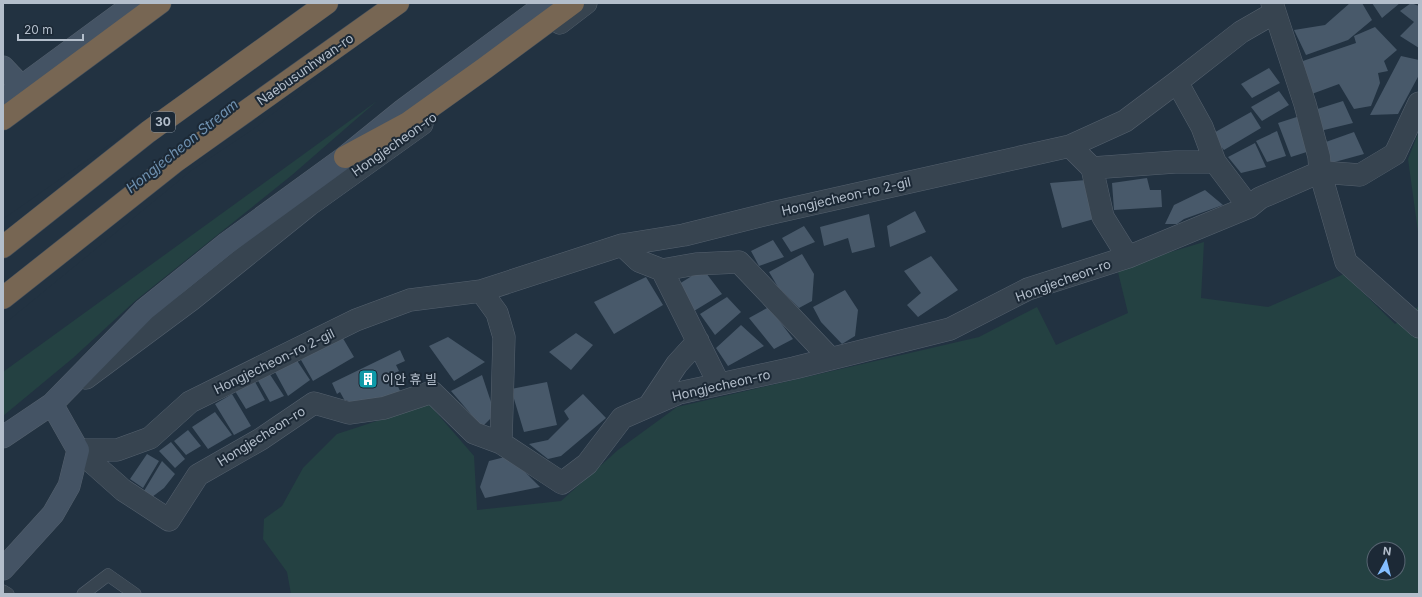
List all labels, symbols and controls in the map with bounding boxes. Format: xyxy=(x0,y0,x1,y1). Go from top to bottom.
scale bar xyxy=(18,16,83,42)
text: 20 m xyxy=(24,22,53,37)
street label: Naebusunhwan-ro xyxy=(254,30,357,108)
water label: Hongjecheon Stream xyxy=(122,95,241,196)
street label: Hongjecheon-ro xyxy=(348,109,440,179)
road number: 30 xyxy=(151,112,175,132)
street label: Hongjecheon-ro 2-gil xyxy=(780,173,912,219)
street label: Hongjecheon-ro xyxy=(1013,255,1113,305)
street label: Hongjecheon-ro 2-gil xyxy=(211,325,337,397)
street label: Hongjecheon-ro xyxy=(670,366,772,404)
building icon: 이안 휴 빌 xyxy=(357,368,379,390)
place label: 이안 휴 빌 xyxy=(382,371,437,387)
street label: Hongjecheon-ro xyxy=(214,402,308,469)
north arrow xyxy=(1366,541,1406,581)
text: N xyxy=(1382,544,1392,559)

